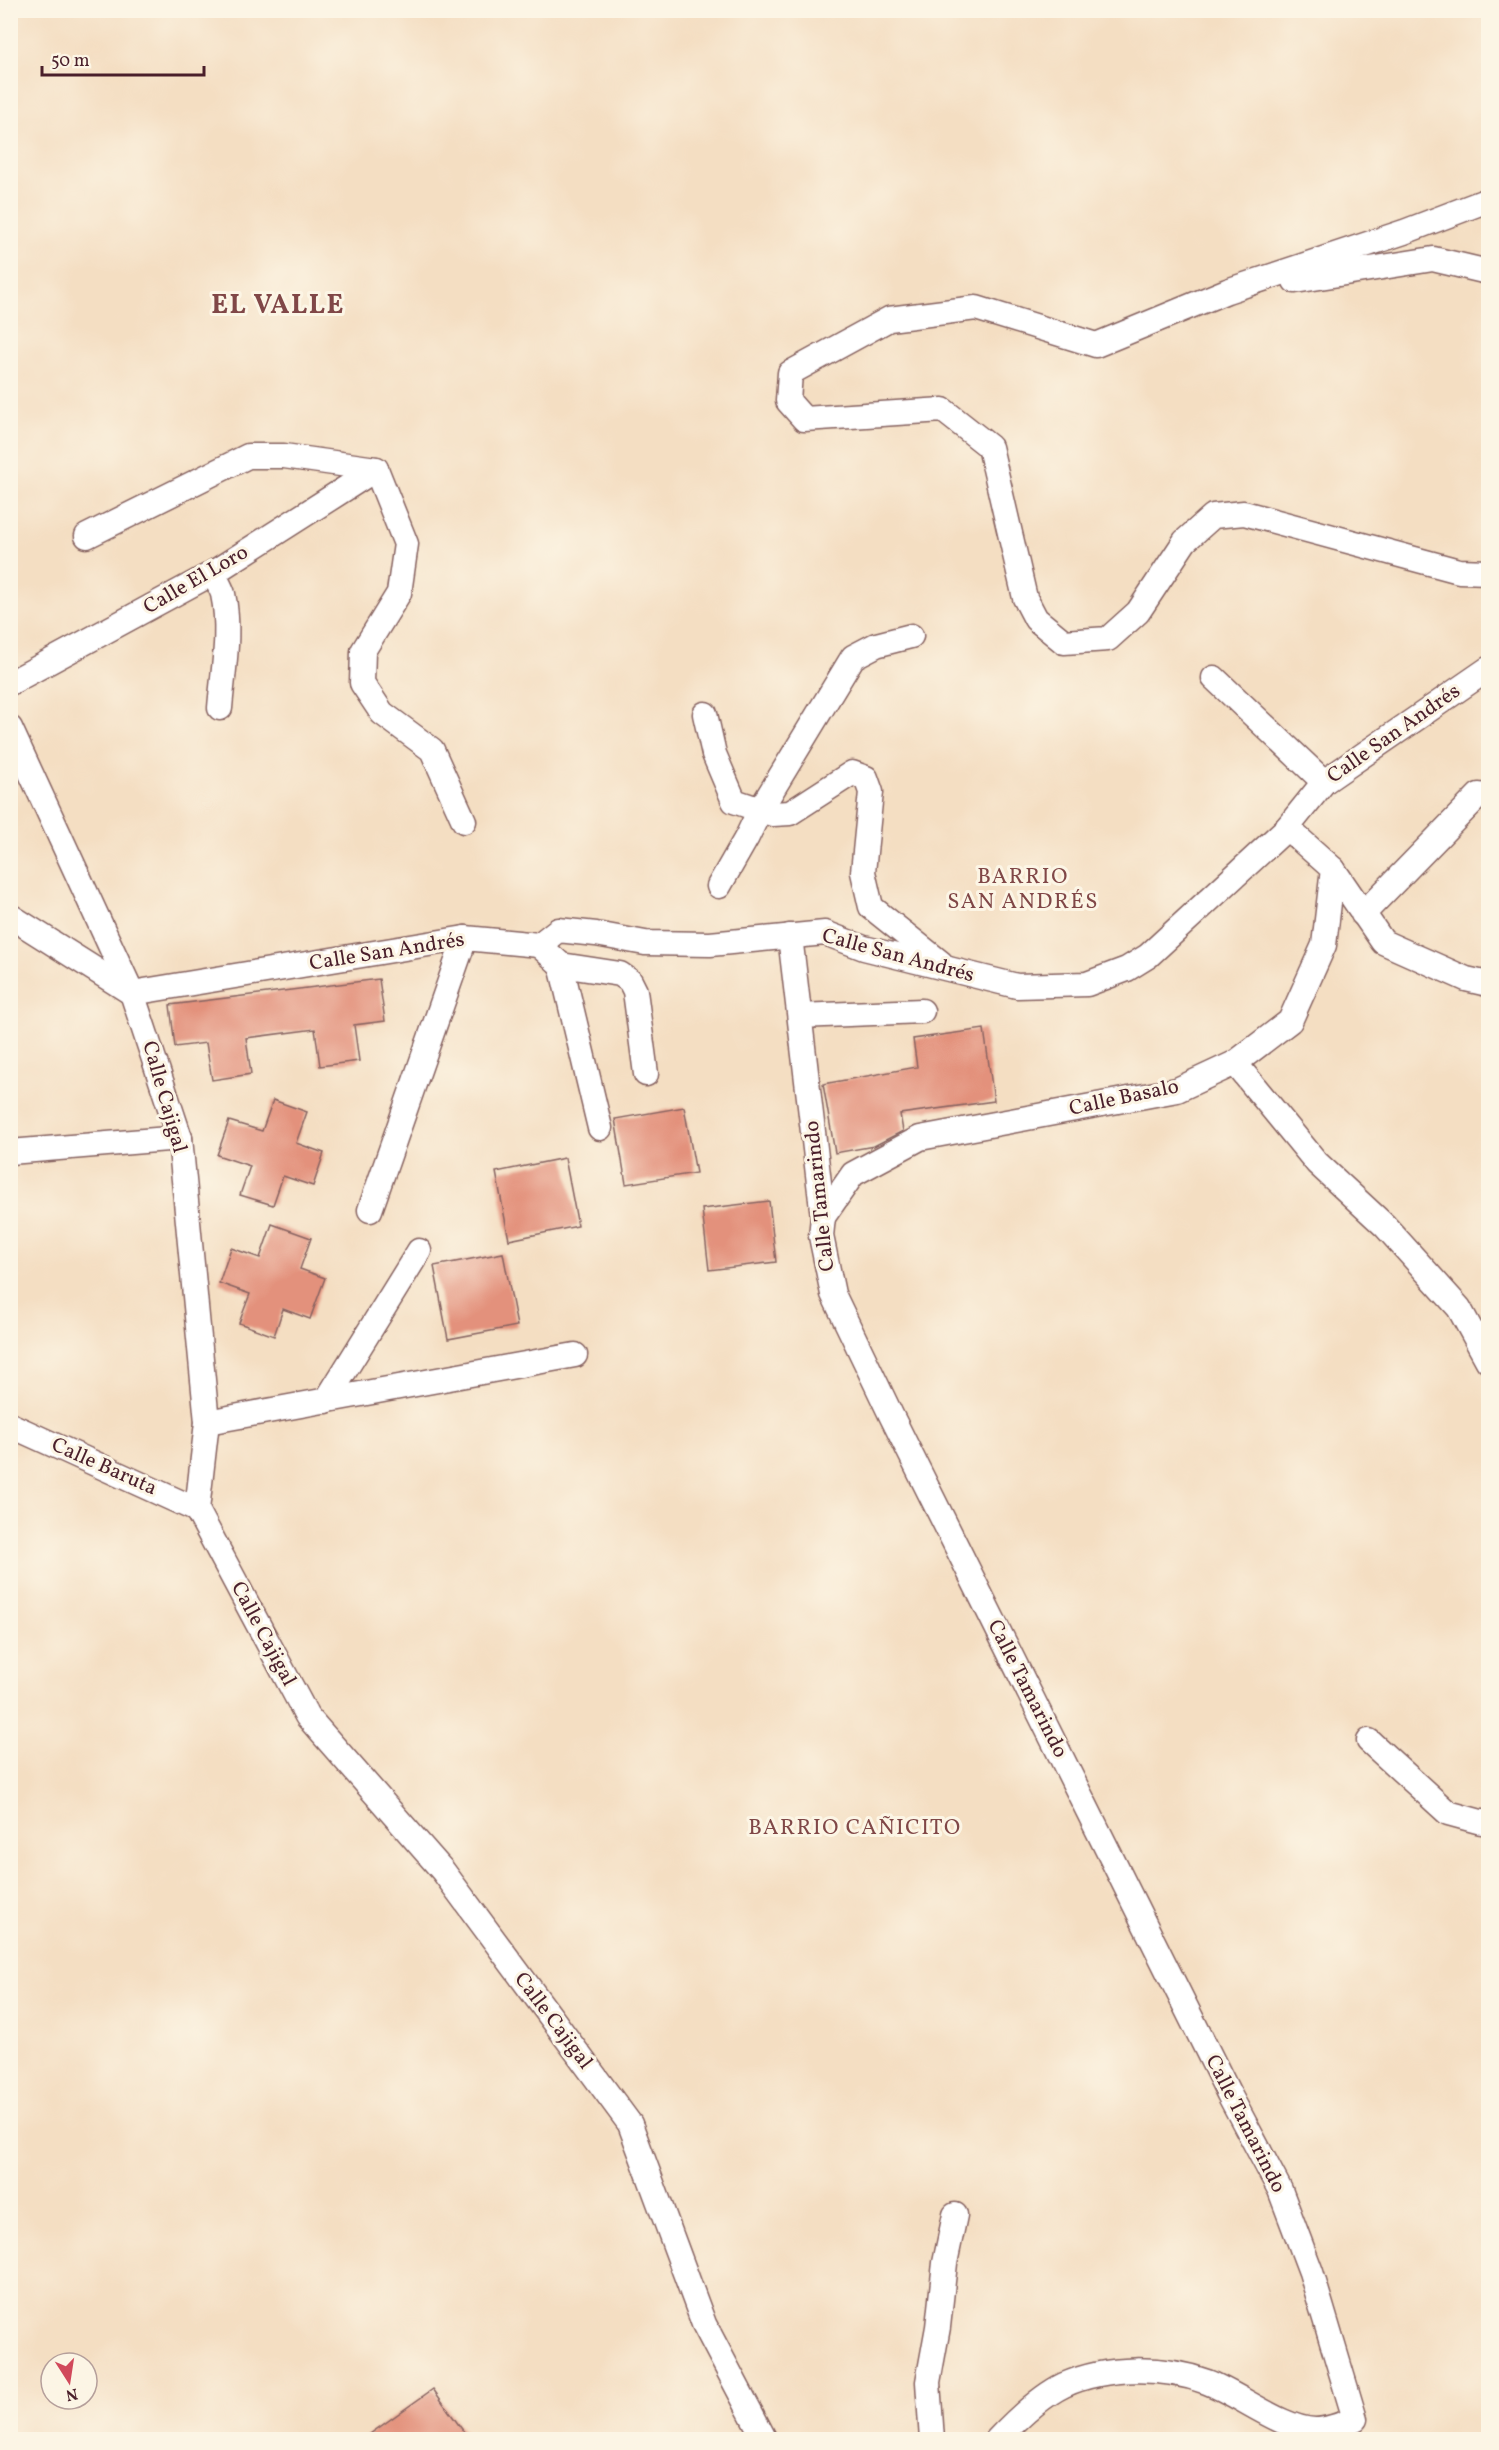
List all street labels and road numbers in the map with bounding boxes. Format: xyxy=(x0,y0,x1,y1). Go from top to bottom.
street label: Calle El Loro xyxy=(138,538,254,622)
street label: Calle San Andrés xyxy=(1322,677,1466,791)
street label: Calle San Andrés xyxy=(819,922,977,990)
street label: Calle San Andrés xyxy=(307,925,467,979)
street label: Calle Cajigal xyxy=(134,1038,194,1156)
street label: Calle Basalo xyxy=(1067,1072,1181,1124)
street label: Calle Tamarindo xyxy=(798,1119,842,1273)
street label: Calle Baruta xyxy=(47,1431,161,1503)
street label: Calle Cajigal xyxy=(223,1577,303,1691)
street label: Calle Tamarindo xyxy=(980,1615,1074,1763)
street label: Calle Cajigal xyxy=(507,1966,599,2076)
street label: Calle Tamarindo xyxy=(1198,2050,1292,2198)

